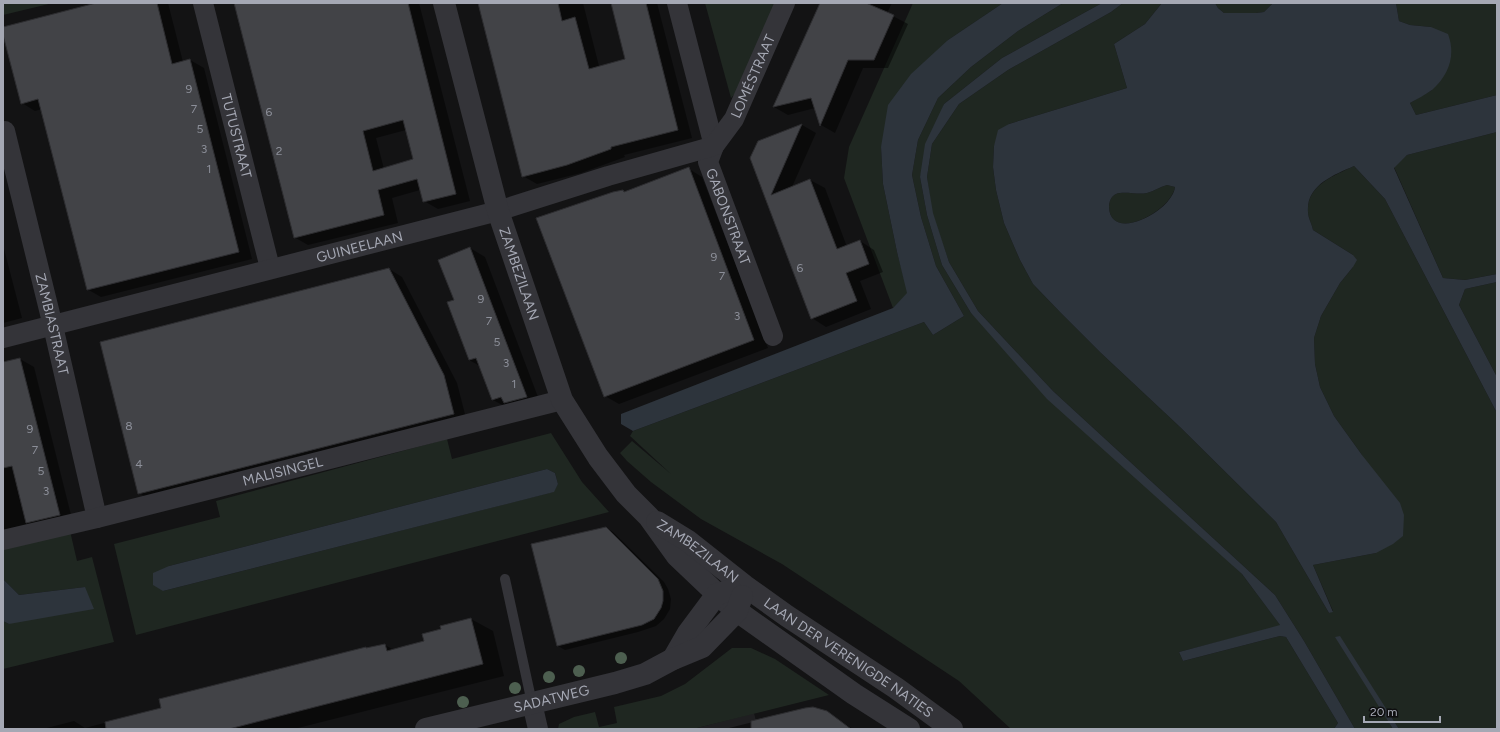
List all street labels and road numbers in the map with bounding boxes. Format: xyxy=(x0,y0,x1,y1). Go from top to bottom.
street label: LOMÉSTRAAT xyxy=(727,32,779,121)
street label: TUTUSTRAAT xyxy=(217,92,255,180)
street label: GABONSTRAAT xyxy=(702,166,754,268)
street label: ZAMBEZILAAN xyxy=(495,225,542,322)
street label: GUINEELAAN xyxy=(314,228,405,266)
street label: ZAMBIASTRAAT xyxy=(31,272,72,377)
street label: MALISINGEL xyxy=(241,453,325,490)
street label: ZAMBEZILAAN xyxy=(654,516,742,587)
street label: LAAN DER VERENIGDE NATIES xyxy=(761,594,936,721)
street label: SADATWEG xyxy=(512,682,591,716)

